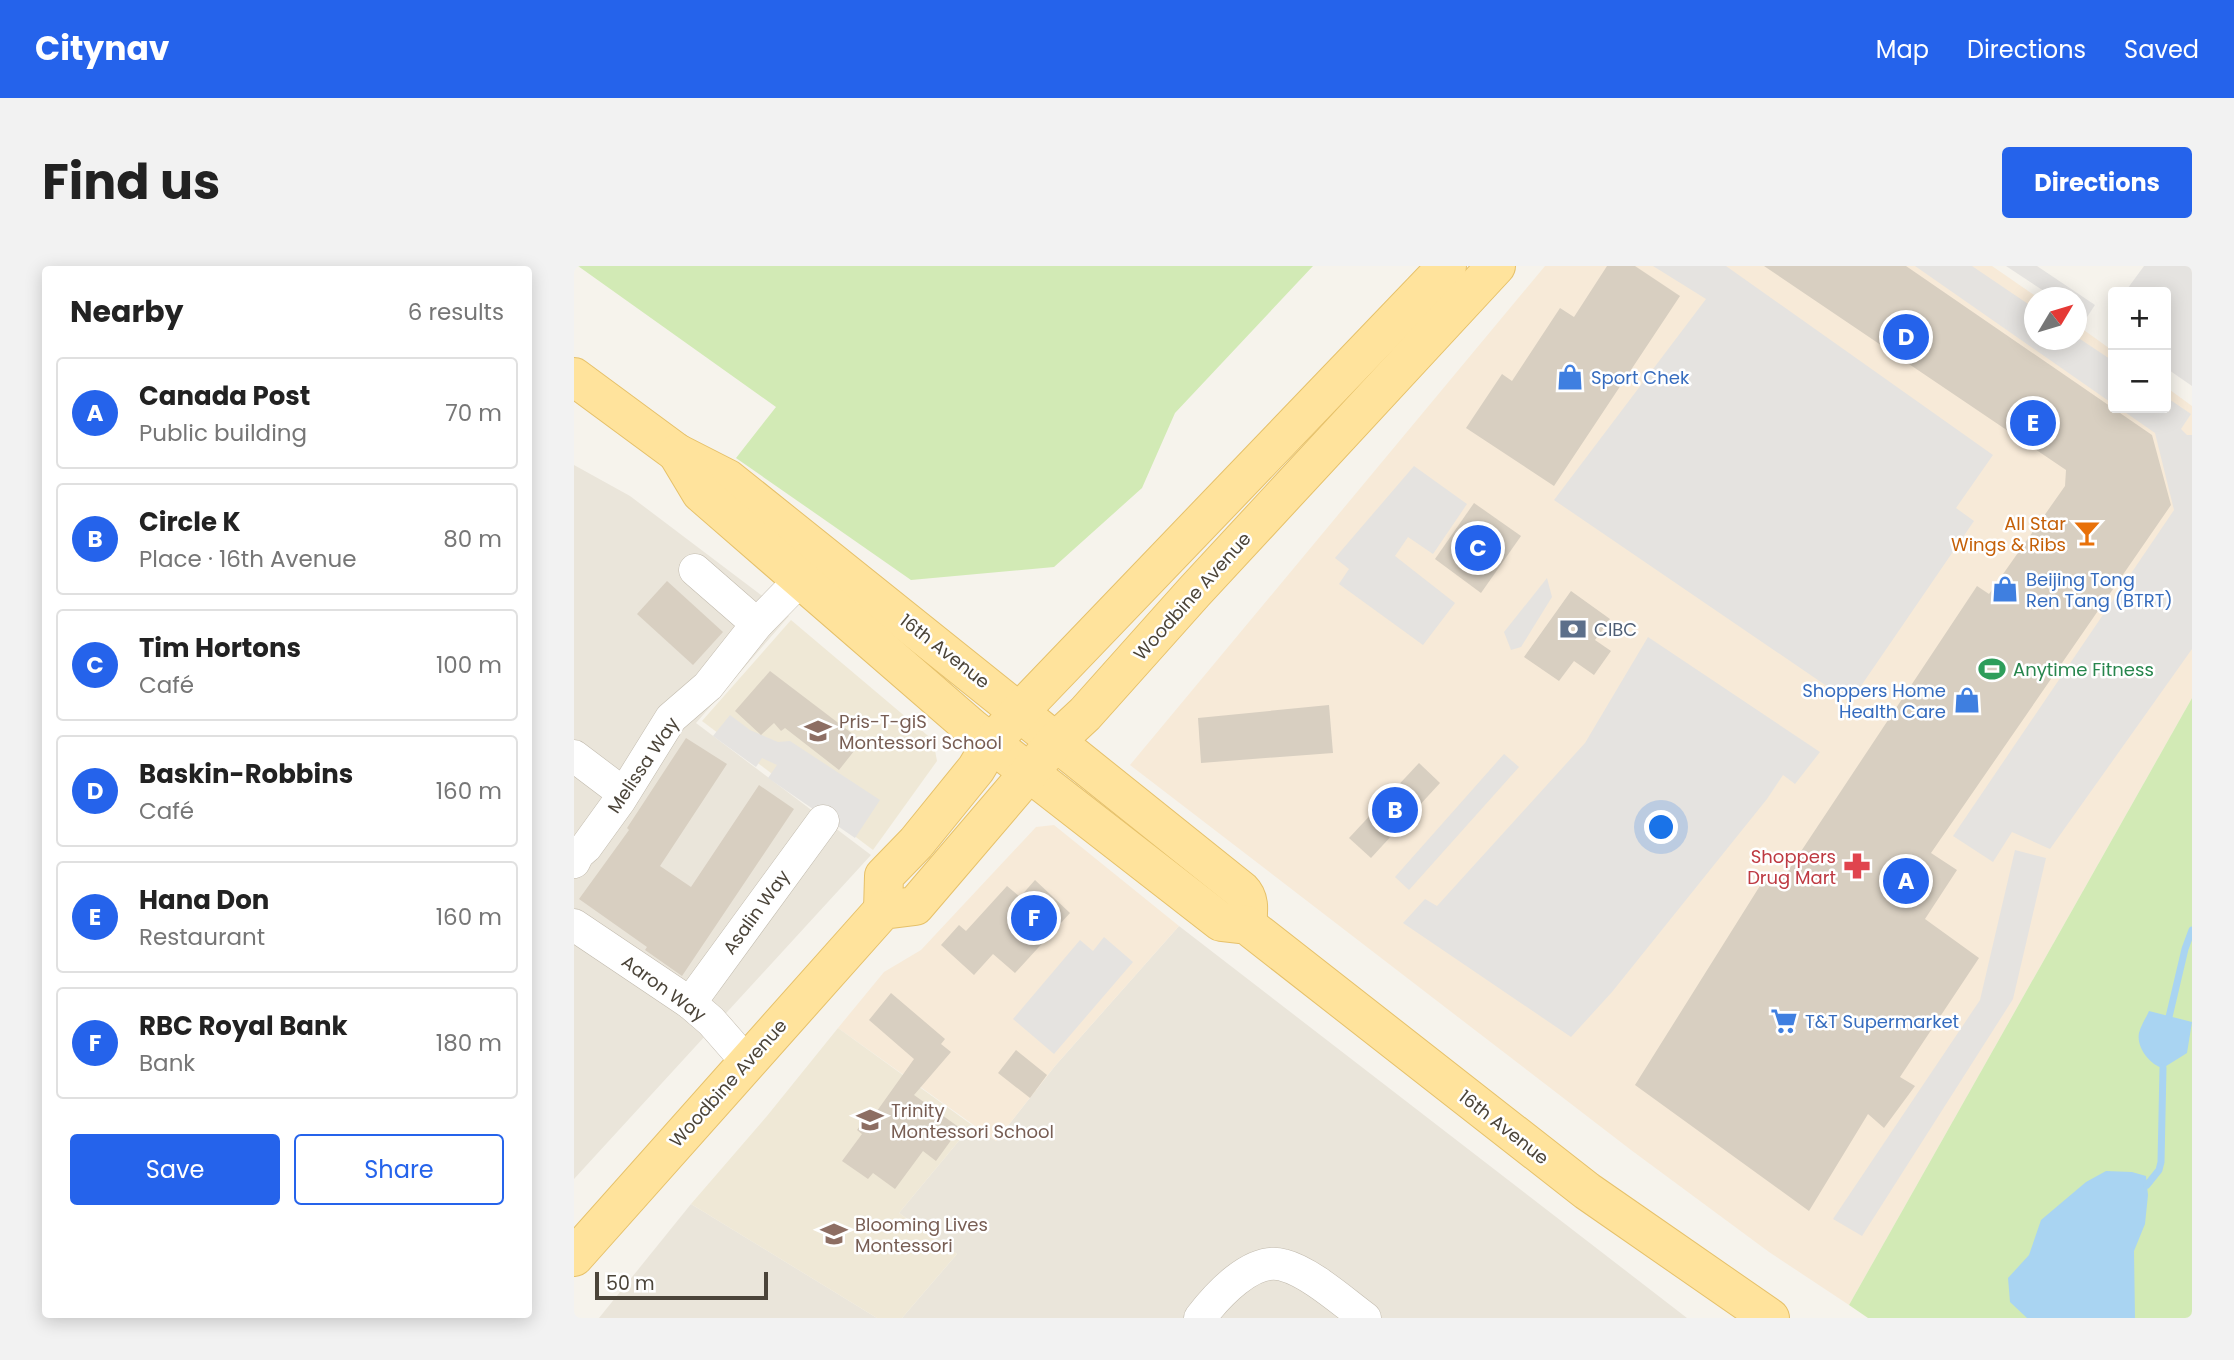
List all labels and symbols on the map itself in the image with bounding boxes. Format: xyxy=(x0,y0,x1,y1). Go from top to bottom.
north arrow xyxy=(2024,287,2087,350)
pin: D xyxy=(1883,311,1929,363)
shop icon: Sport Chek xyxy=(1555,362,1585,392)
place label: Sport Chek xyxy=(1591,365,1690,390)
pin: E xyxy=(2010,397,2056,449)
place label: All Star Wings & Ribs xyxy=(1951,511,2066,557)
bar icon: All Star Wings & Ribs xyxy=(2072,518,2102,548)
pin: C xyxy=(1455,522,1501,574)
street label: Woodbine Avenue xyxy=(1128,527,1256,665)
place label: Beijing Tong Ren Tang (BTRT) xyxy=(2026,567,2173,613)
shop icon: Beijing Tong Ren Tang (BTRT) xyxy=(1990,574,2020,604)
street label: 16th Avenue xyxy=(895,608,995,694)
bank icon: CIBC xyxy=(1558,614,1588,644)
place label: CIBC xyxy=(1594,617,1637,642)
sports icon: Anytime Fitness xyxy=(1977,654,2007,684)
place label: Anytime Fitness xyxy=(2013,657,2154,682)
place label: Shoppers Home Health Care xyxy=(1802,678,1946,724)
shop icon: Shoppers Home Health Care xyxy=(1952,685,1982,715)
place label: Pris-T-giS Montessori School xyxy=(839,709,1002,755)
street label: Melissa Way xyxy=(602,712,684,818)
school or university icon: Pris-T-giS Montessori School xyxy=(803,716,833,746)
pin: B xyxy=(1372,784,1418,836)
your location xyxy=(1644,810,1678,844)
place label: Shoppers Drug Mart xyxy=(1747,844,1836,890)
pharmacy icon: Shoppers Drug Mart xyxy=(1842,851,1872,881)
pin: A xyxy=(1883,855,1929,907)
street label: Asalin Way xyxy=(717,865,795,959)
pin: F xyxy=(1011,892,1057,944)
street label: Aaron Way xyxy=(617,949,711,1027)
supermarket icon: T&T Supermarket xyxy=(1769,1006,1799,1036)
place label: T&T Supermarket xyxy=(1805,1009,1959,1034)
street label: Woodbine Avenue xyxy=(664,1014,792,1152)
street label: 16th Avenue xyxy=(1454,1084,1554,1170)
place label: Trinity Montessori School xyxy=(891,1098,1054,1144)
school or university icon: Trinity Montessori School xyxy=(855,1105,885,1135)
place label: Blooming Lives Montessori xyxy=(855,1212,988,1258)
school or university icon: Blooming Lives Montessori xyxy=(819,1219,849,1249)
scale bar xyxy=(595,1269,768,1301)

